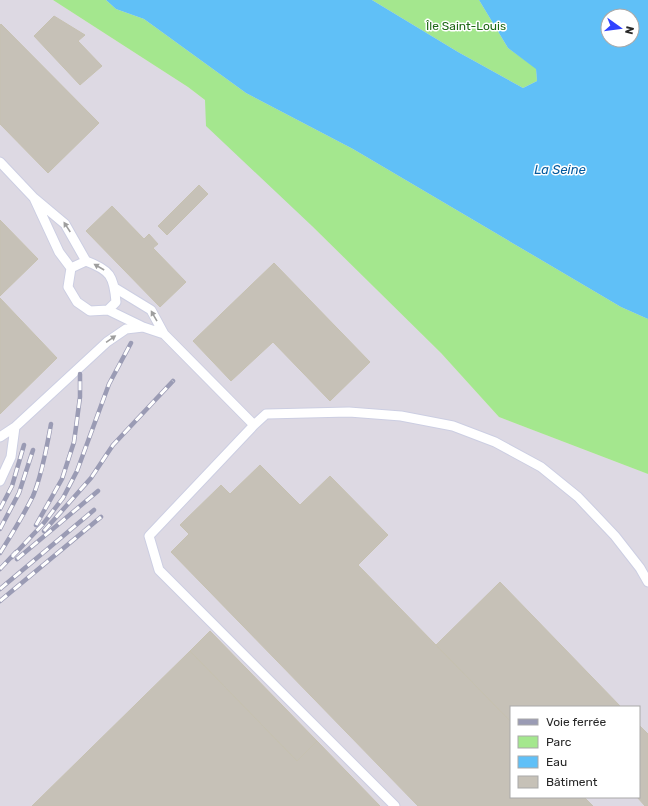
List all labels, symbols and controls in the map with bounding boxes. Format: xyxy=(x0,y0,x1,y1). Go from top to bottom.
north arrow xyxy=(600,8,640,48)
park label: Île Saint-Louis xyxy=(425,19,506,33)
text: N xyxy=(622,25,636,36)
water label: La Seine xyxy=(534,162,586,177)
one-way arrow xyxy=(63,222,70,233)
one-way arrow xyxy=(93,264,105,270)
one-way arrow xyxy=(151,310,157,322)
one-way arrow xyxy=(106,335,116,343)
legend xyxy=(510,706,640,798)
text: Voie ferrée xyxy=(546,715,606,729)
text: Parc xyxy=(546,735,572,749)
text: Eau xyxy=(546,755,567,769)
text: Bâtiment xyxy=(546,775,598,789)

